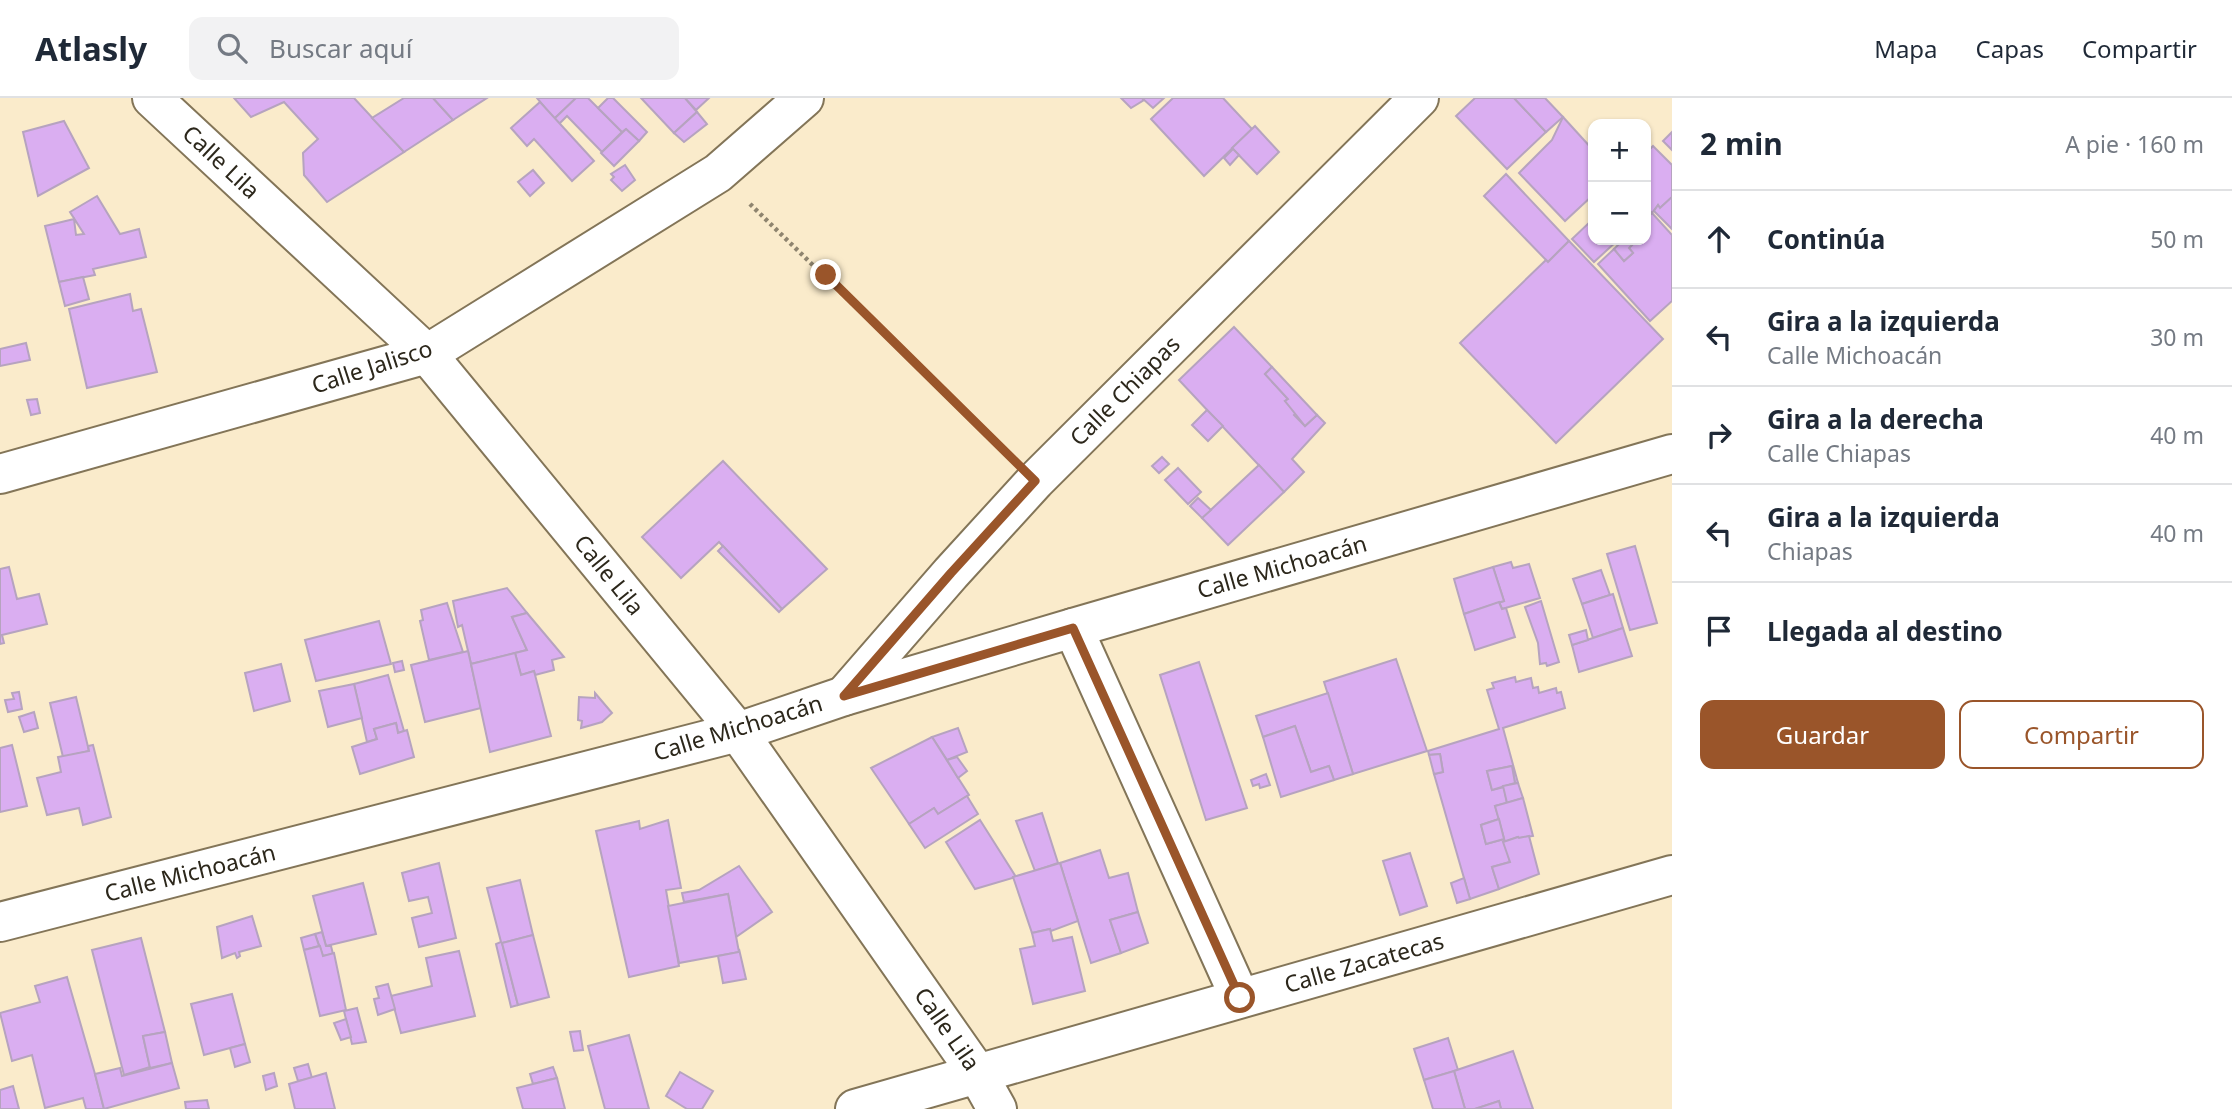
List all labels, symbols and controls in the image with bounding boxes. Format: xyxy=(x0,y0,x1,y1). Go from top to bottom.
search box xyxy=(189,17,679,80)
text: Atlasly xyxy=(35,26,147,71)
icon: search xyxy=(213,29,251,67)
text: Buscar aquí xyxy=(269,30,412,66)
text: Mapa xyxy=(1874,32,1938,65)
text: Capas xyxy=(1976,32,2044,65)
text: Compartir xyxy=(2082,32,2197,65)
street label: Calle Lila xyxy=(176,117,267,205)
map controls xyxy=(1588,119,1651,245)
button: + xyxy=(1588,119,1651,182)
text: 2 min xyxy=(1700,123,1783,164)
text: A pie · 160 m xyxy=(2065,128,2204,160)
button: − xyxy=(1588,182,1651,245)
icon: ahead xyxy=(1700,220,1738,258)
text: Continúa xyxy=(1767,221,1885,257)
text: 50 m xyxy=(2150,223,2204,255)
route end xyxy=(810,259,841,290)
text: Gira a la izquierda xyxy=(1767,303,2000,339)
icon: left xyxy=(1700,318,1738,356)
text: 30 m xyxy=(2150,321,2204,353)
street label: Calle Chiapas xyxy=(1062,328,1186,452)
street label: Calle Jalisco xyxy=(307,331,436,401)
text: Calle Michoacán xyxy=(1767,339,1942,371)
text: Gira a la derecha xyxy=(1767,401,1984,437)
icon: right xyxy=(1700,416,1738,454)
text: 40 m xyxy=(2150,419,2204,451)
text: Calle Chiapas xyxy=(1767,437,1911,469)
text: Gira a la izquierda xyxy=(1767,499,2000,535)
icon: left xyxy=(1700,514,1738,552)
text: 40 m xyxy=(2150,517,2204,549)
street label: Calle Michoacán xyxy=(1193,526,1370,606)
street label: Calle Lila xyxy=(567,527,652,621)
text: Chiapas xyxy=(1767,535,1853,567)
icon: arrive xyxy=(1700,612,1738,650)
text: Llegada al destino xyxy=(1767,613,2003,649)
street label: Calle Michoacán xyxy=(649,686,826,768)
button: Guardar xyxy=(1700,700,1945,769)
button: Compartir xyxy=(1959,700,2204,769)
street label: Calle Michoacán xyxy=(101,835,279,909)
street label: Calle Zacatecas xyxy=(1280,924,1447,1000)
street label: Calle Lila xyxy=(907,980,988,1077)
route start xyxy=(1224,982,1255,1013)

